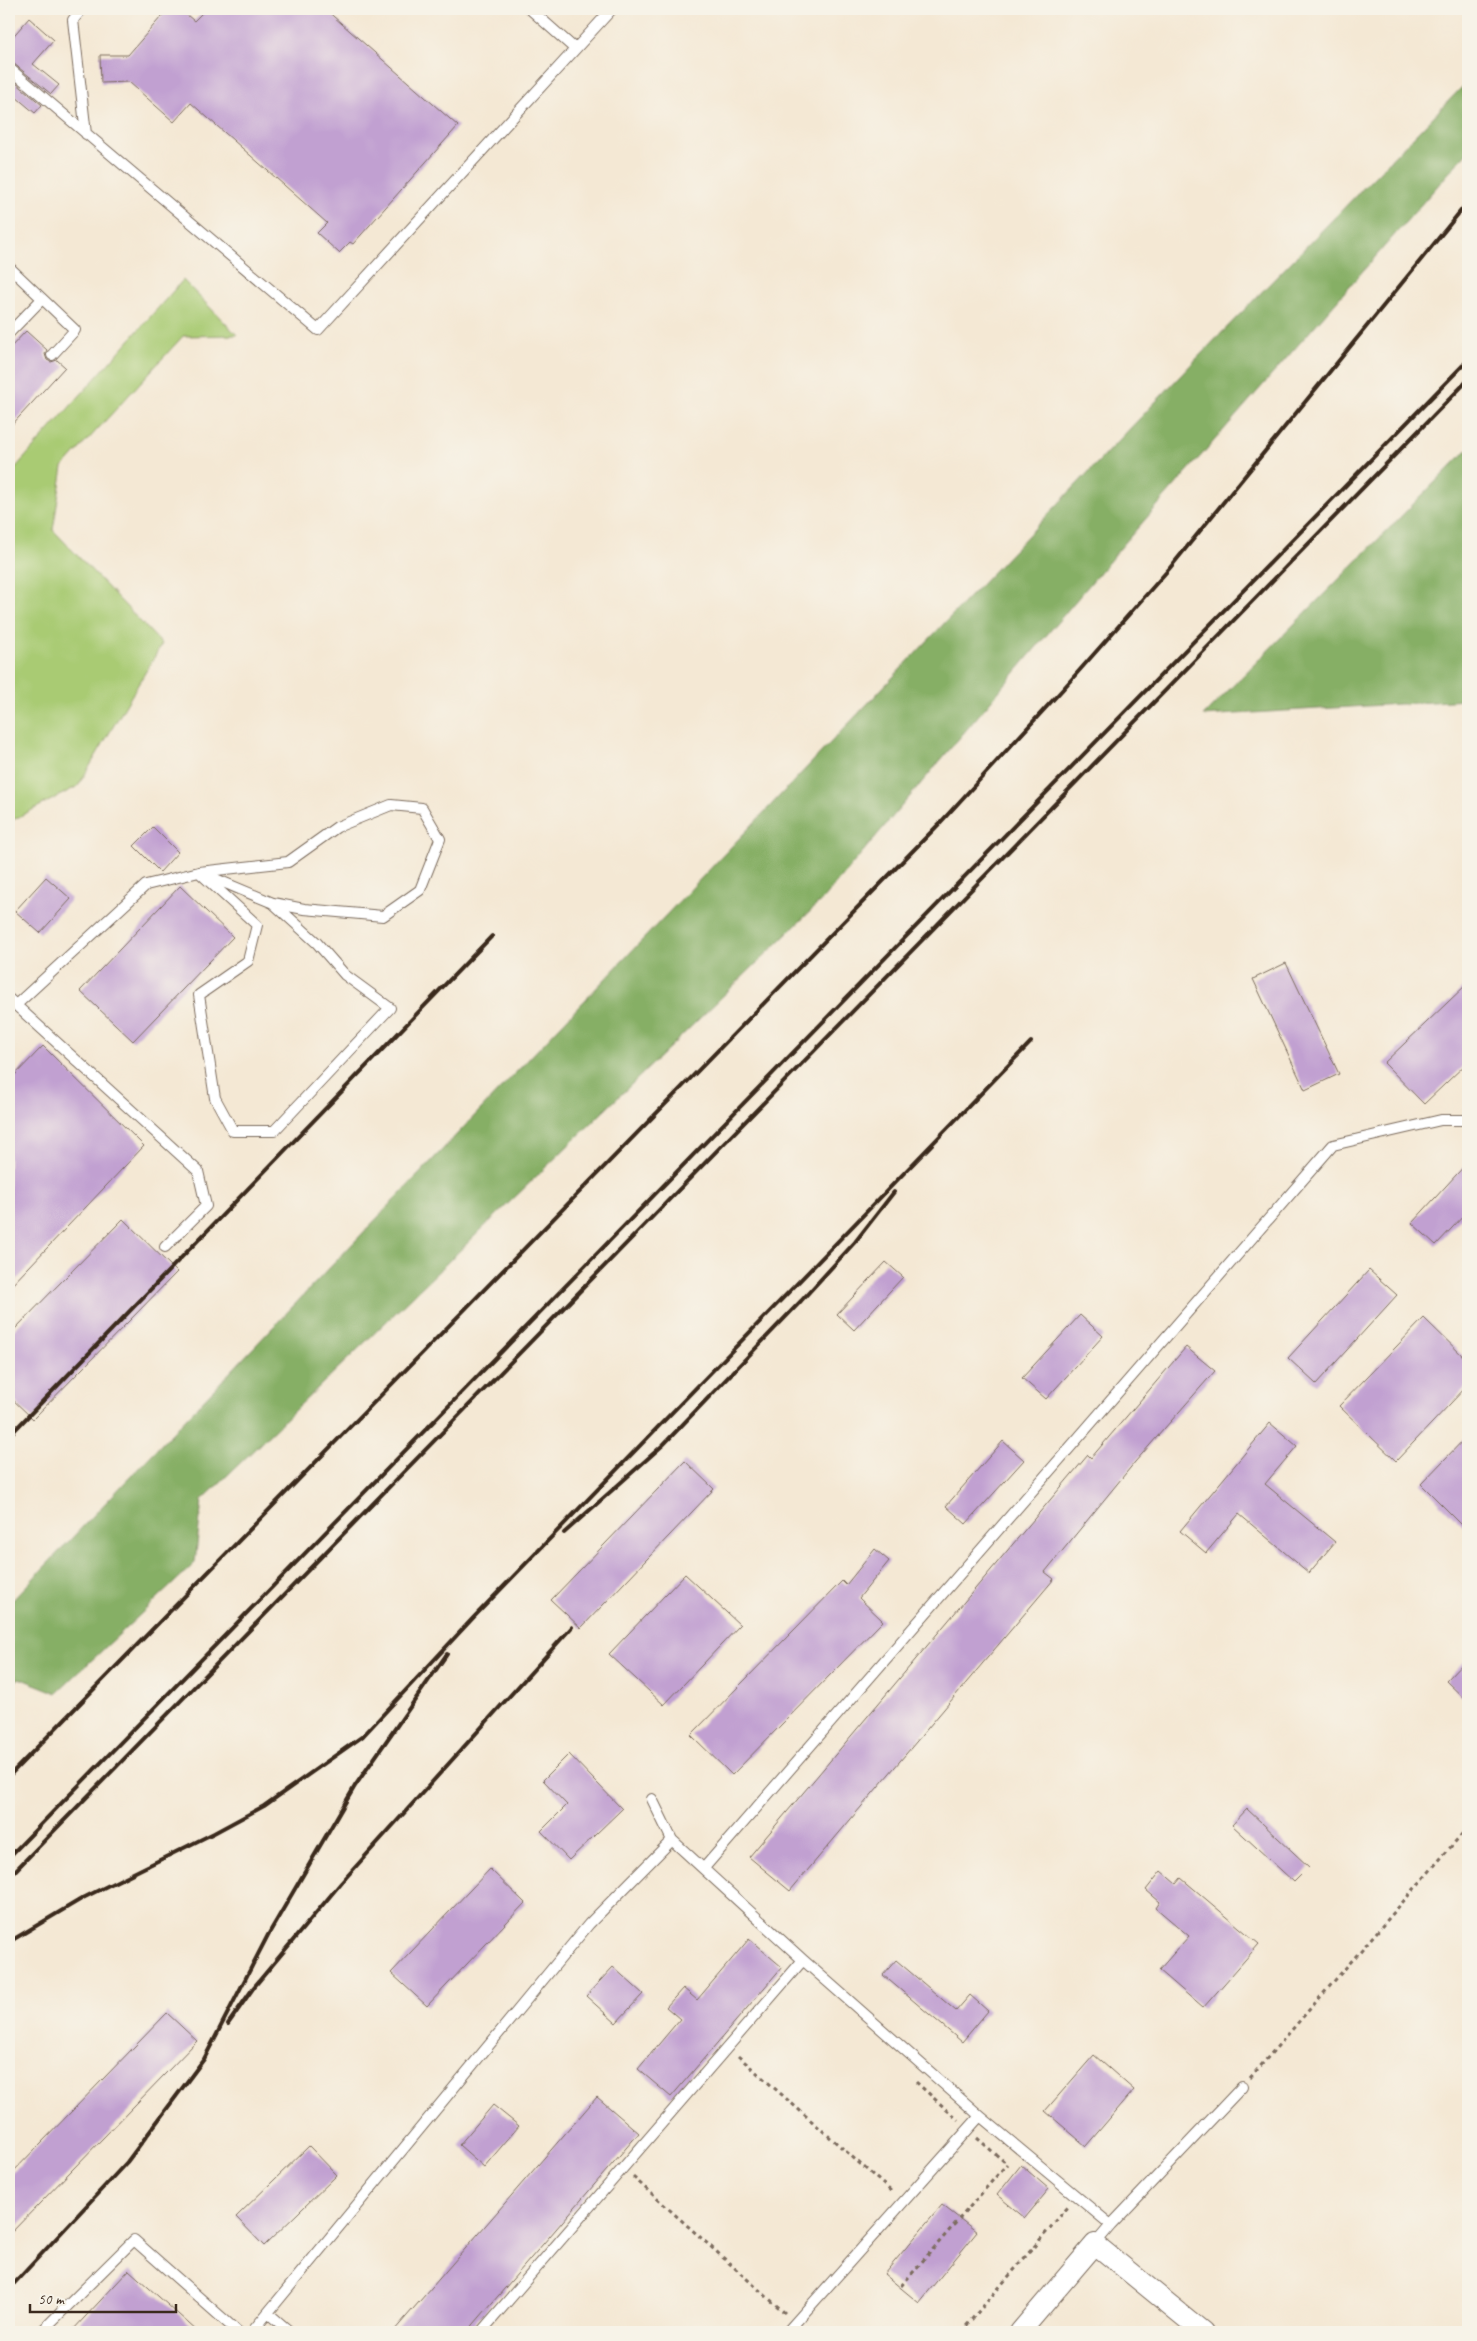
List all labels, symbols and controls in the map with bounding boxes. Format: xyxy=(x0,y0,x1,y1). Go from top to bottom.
scale bar xyxy=(30,2281,176,2313)
text: 50 m xyxy=(38,2290,65,2309)

